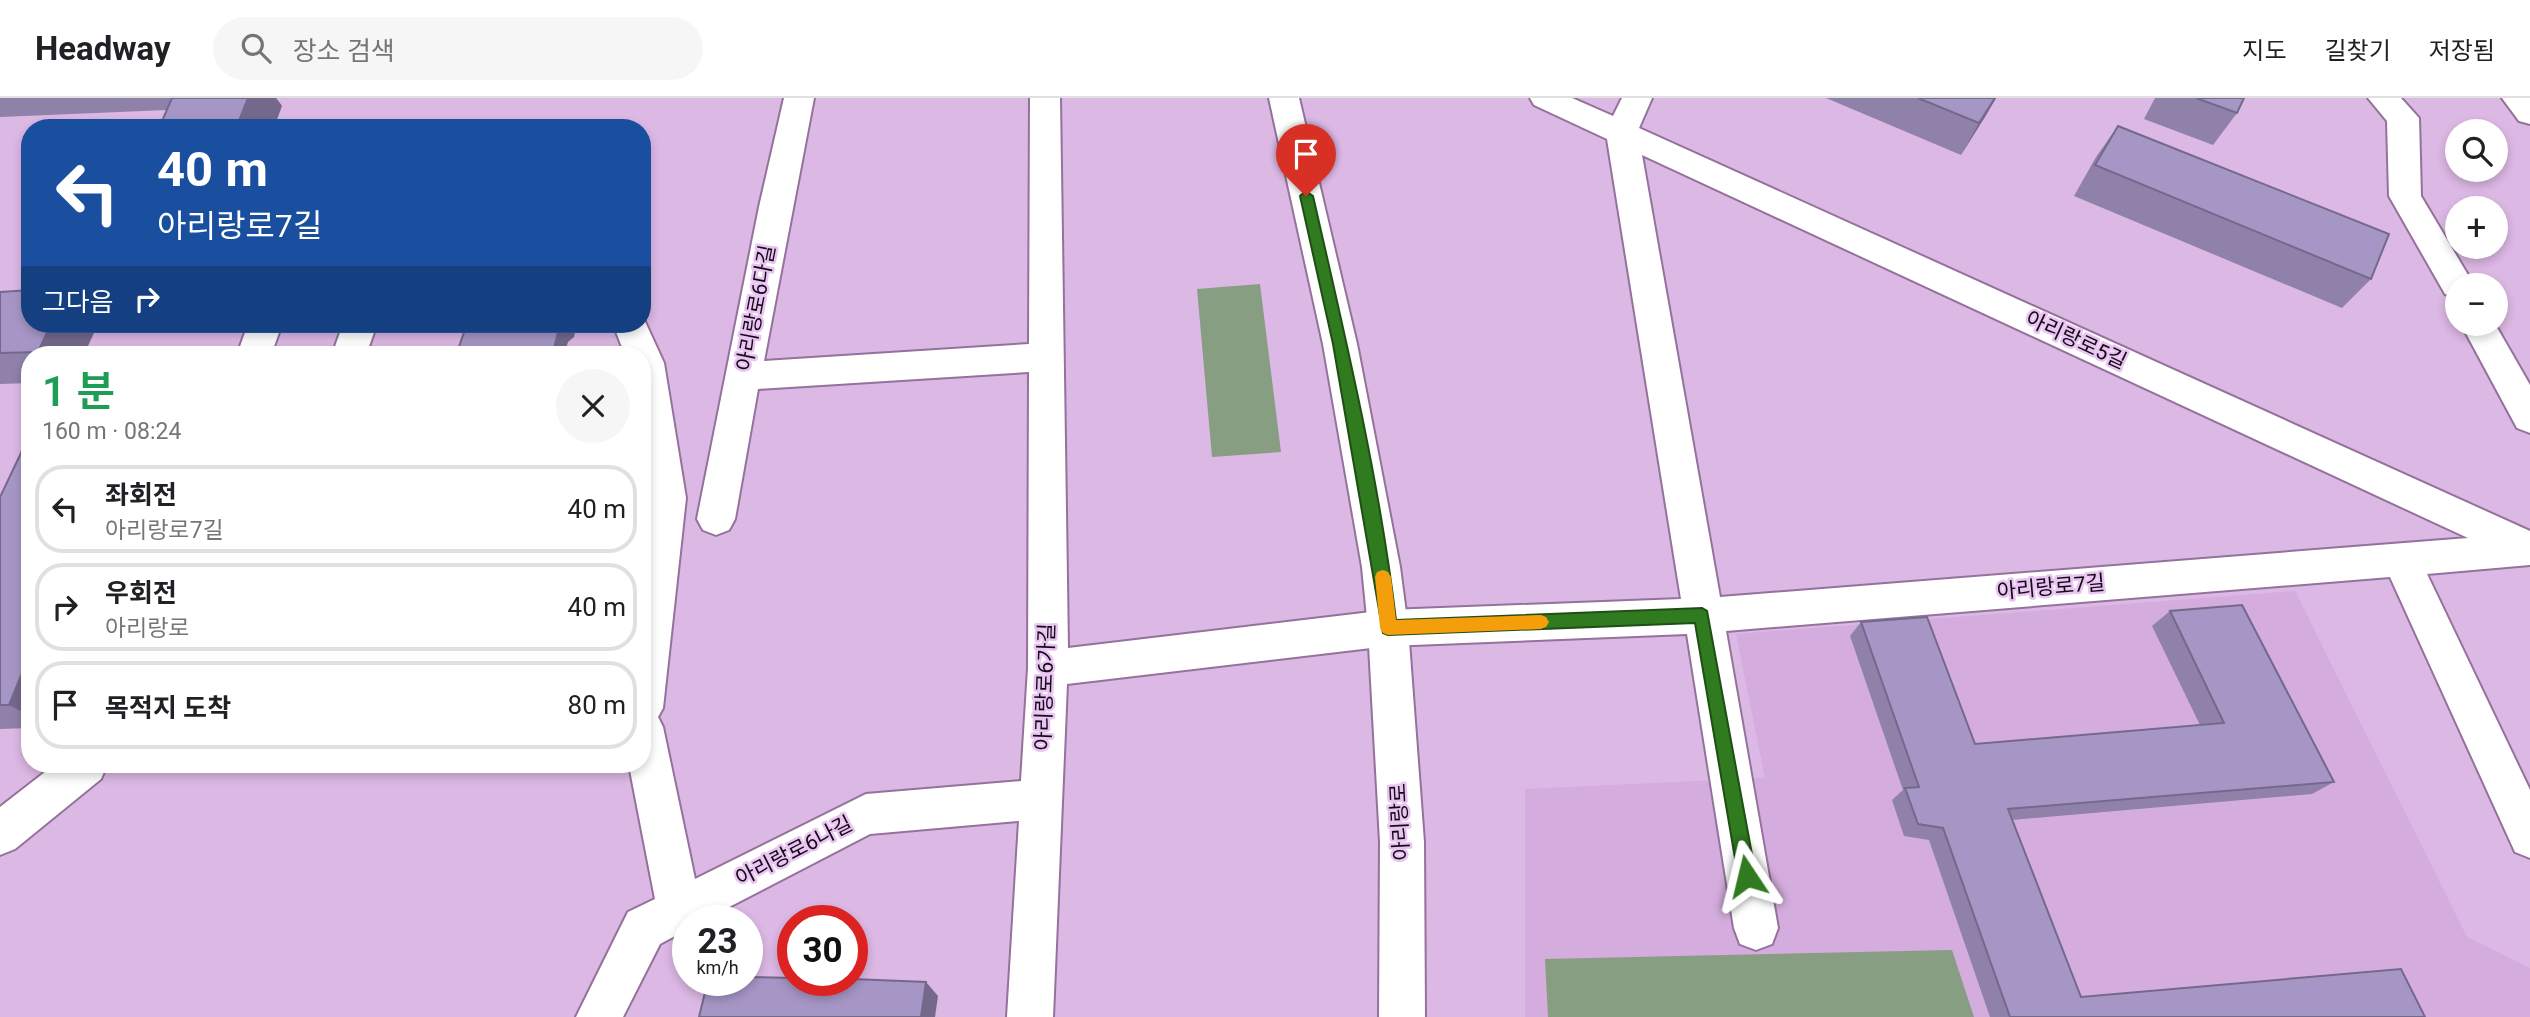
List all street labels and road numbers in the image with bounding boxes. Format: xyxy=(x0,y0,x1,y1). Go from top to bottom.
street label: 아리랑로6다길 xyxy=(732,243,780,373)
street label: 아리랑로5길 xyxy=(2022,306,2130,374)
street label: 아리랑로7길 xyxy=(1996,570,2106,604)
street label: 아리랑로6가길 xyxy=(1031,623,1059,751)
street label: 아리랑로 xyxy=(1386,783,1414,861)
street label: 아리랑로6나길 xyxy=(732,811,856,891)

